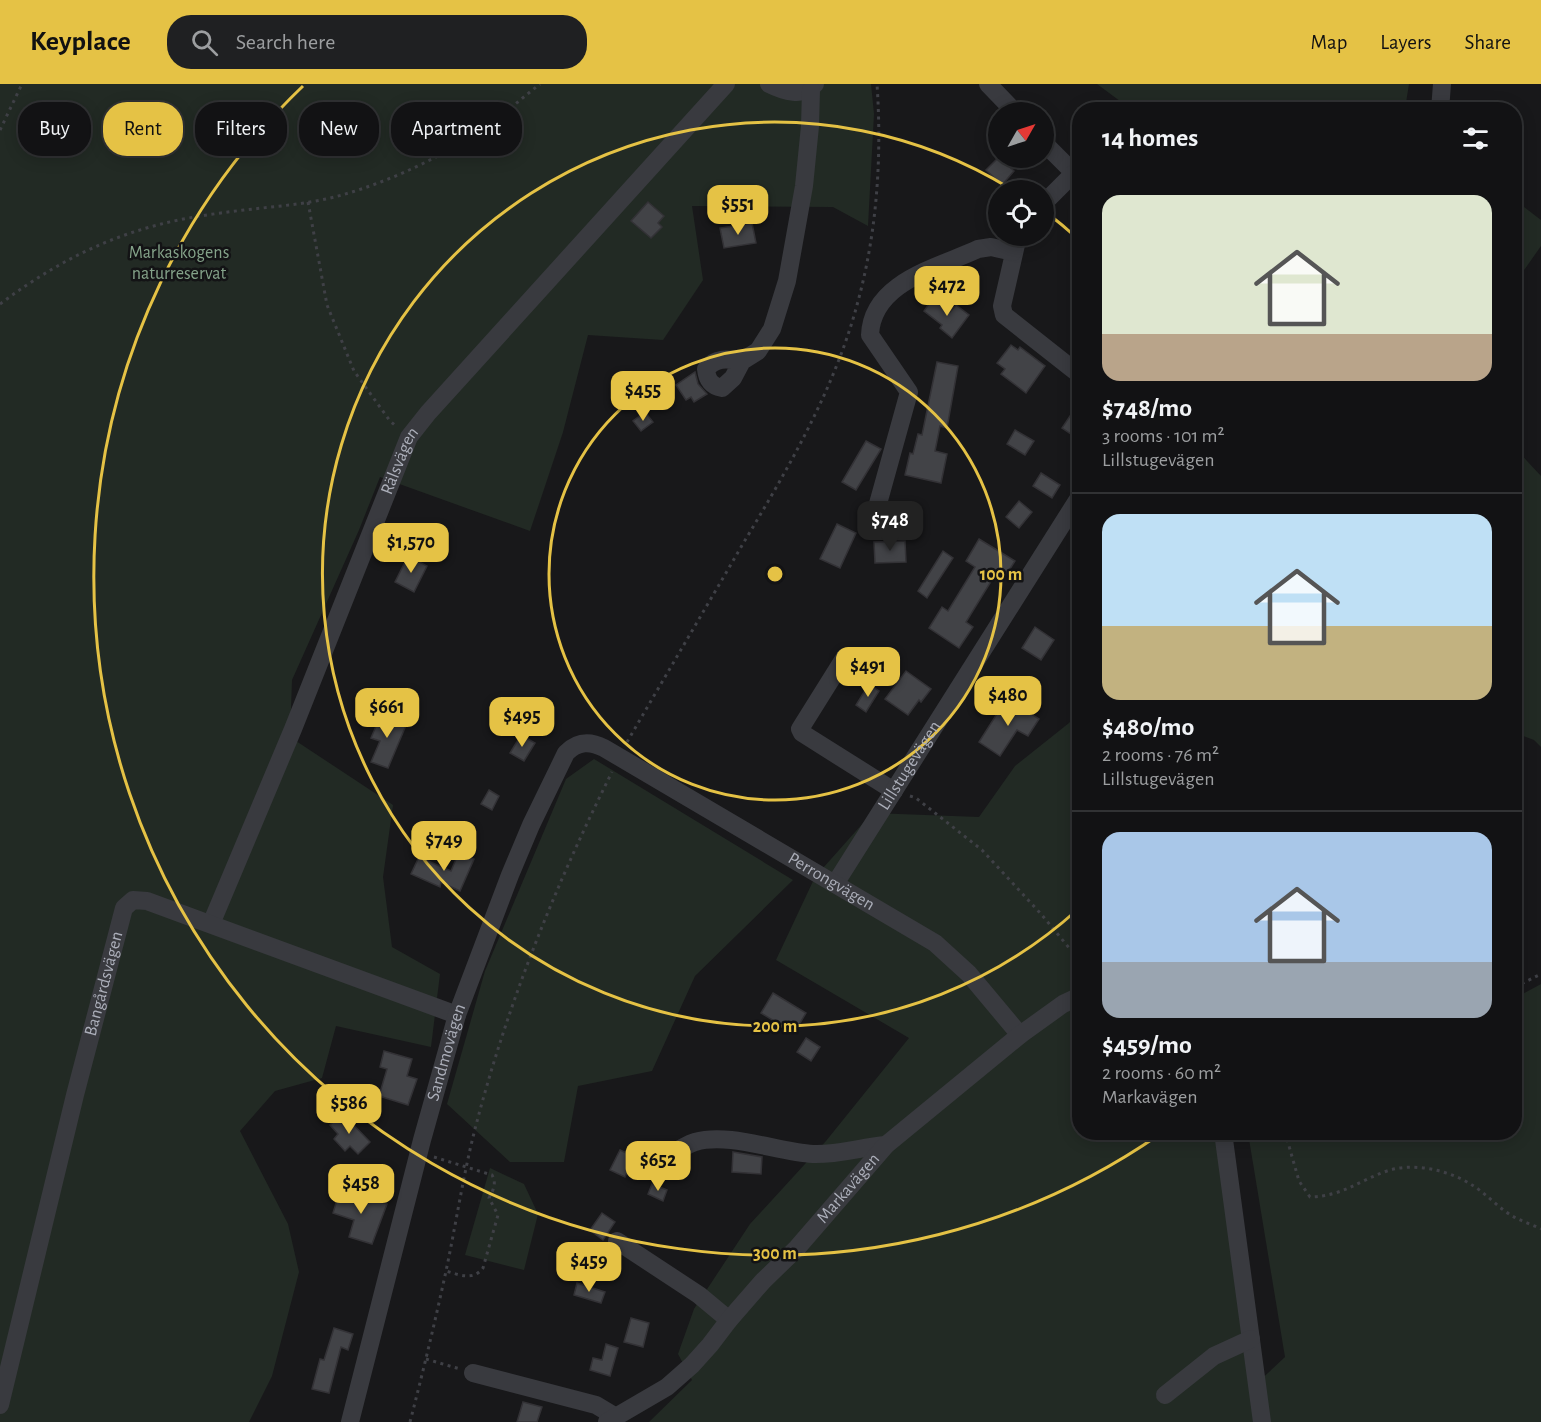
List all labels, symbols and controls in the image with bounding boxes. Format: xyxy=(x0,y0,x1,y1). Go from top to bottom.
search box xyxy=(167,15,587,69)
icon: search xyxy=(188,26,221,59)
text: Keyplace xyxy=(30,28,131,56)
text: Search here xyxy=(236,31,335,53)
text: Map xyxy=(1311,32,1347,53)
text: Layers xyxy=(1380,32,1431,53)
text: Share xyxy=(1464,32,1511,53)
chip: Buy xyxy=(18,102,91,156)
chip: Rent xyxy=(103,102,183,156)
chip: Filters xyxy=(195,102,287,156)
chip: New xyxy=(299,102,379,156)
chip: Apartment xyxy=(391,102,522,156)
north arrow xyxy=(988,102,1054,168)
map controls xyxy=(988,102,1054,246)
icon: filters xyxy=(1459,122,1492,155)
text: 14 homes xyxy=(1102,125,1198,151)
button: locate xyxy=(988,180,1054,246)
pin: $551 xyxy=(702,185,774,236)
text: $551 xyxy=(721,194,755,214)
icon: home xyxy=(1243,234,1351,342)
park label: Markaskogens naturreservat xyxy=(129,244,229,283)
pin: $472 xyxy=(911,266,983,317)
text: $472 xyxy=(928,275,966,295)
pin: $455 xyxy=(607,371,679,422)
text: $455 xyxy=(625,380,661,400)
text: $748/mo xyxy=(1102,395,1192,421)
street label: Rälsvägen xyxy=(378,424,422,497)
text: 3 rooms · 101 m² xyxy=(1102,426,1225,446)
text: Lillstugevägen xyxy=(1102,450,1215,470)
pin: $748 xyxy=(854,501,926,552)
text: $748 xyxy=(871,510,909,530)
pin: $1,570 xyxy=(362,523,460,574)
text: $1,570 xyxy=(387,532,435,552)
icon: home xyxy=(1243,553,1351,661)
centre of rings xyxy=(765,564,785,584)
text: 100 m xyxy=(980,566,1022,584)
pin: $491 xyxy=(832,647,904,698)
text: $491 xyxy=(850,656,886,676)
pin: $480 xyxy=(972,676,1044,727)
text: $480 xyxy=(988,685,1028,705)
pin: $661 xyxy=(351,688,423,739)
text: $661 xyxy=(369,697,405,717)
pin: $495 xyxy=(486,697,558,748)
text: $495 xyxy=(503,706,541,726)
text: $480/mo xyxy=(1102,714,1194,740)
street label: Lillstugevägen xyxy=(875,718,944,813)
text: 2 rooms · 76 m² xyxy=(1102,745,1219,765)
text: Lillstugevägen xyxy=(1102,769,1215,789)
pin: $749 xyxy=(408,821,480,872)
text: $749 xyxy=(425,830,463,850)
street label: Perrongvägen xyxy=(785,849,878,914)
icon: home xyxy=(1243,871,1351,979)
street label: Bangårdsvägen xyxy=(82,929,127,1038)
street label: Sandmovägen xyxy=(424,1001,469,1103)
text: 200 m xyxy=(753,1018,797,1036)
text: $459/mo xyxy=(1102,1032,1192,1058)
text: 2 rooms · 60 m² xyxy=(1102,1063,1221,1083)
pin: $586 xyxy=(313,1084,385,1135)
text: Markavägen xyxy=(1102,1087,1197,1107)
text: $586 xyxy=(330,1093,368,1113)
pin: $652 xyxy=(622,1141,694,1192)
text: $652 xyxy=(640,1150,676,1170)
street label: Markavägen xyxy=(814,1150,883,1227)
pin: $458 xyxy=(325,1164,397,1215)
text: $458 xyxy=(342,1173,380,1193)
pin: $459 xyxy=(553,1242,625,1293)
text: 300 m xyxy=(753,1245,797,1263)
text: $459 xyxy=(570,1251,608,1271)

